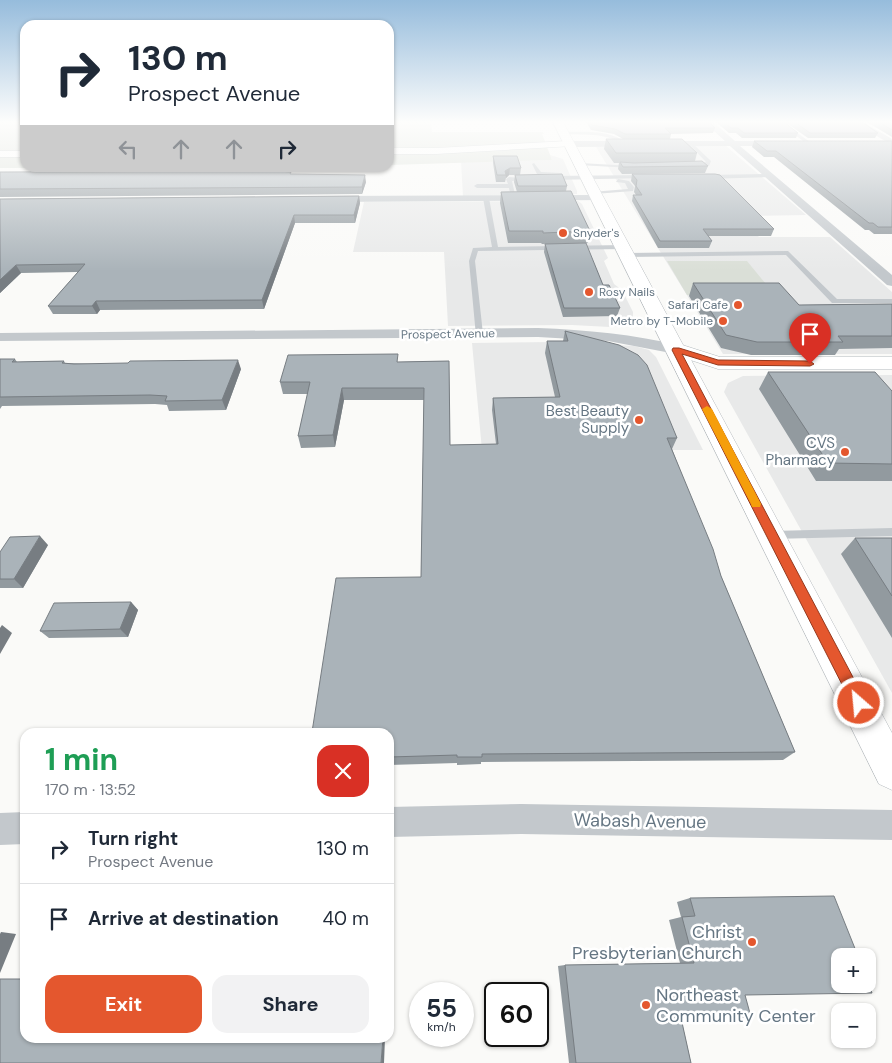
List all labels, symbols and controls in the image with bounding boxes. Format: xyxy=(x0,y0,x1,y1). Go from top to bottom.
text: 130 m xyxy=(128,35,228,81)
icon: right xyxy=(45,40,110,105)
text: Prospect Avenue xyxy=(128,79,300,108)
icon: left xyxy=(114,135,142,163)
icon: ahead xyxy=(167,135,195,163)
icon: ahead xyxy=(220,135,248,163)
icon: right xyxy=(273,135,301,163)
place label: Snyder's xyxy=(573,225,620,241)
marker: Snyder's xyxy=(557,227,569,239)
place label: Rosy Nails xyxy=(599,284,655,300)
marker: Rosy Nails xyxy=(583,286,595,298)
place label: Safari Cafe xyxy=(668,297,728,313)
marker: Safari Cafe xyxy=(732,299,744,311)
place label: Metro by T-Mobile xyxy=(610,313,713,329)
pin xyxy=(789,313,831,364)
marker: Metro by T-Mobile xyxy=(717,315,729,327)
icon: arrive xyxy=(796,320,824,348)
street label: Prospect Avenue xyxy=(401,325,495,343)
place label: Best Beauty Supply xyxy=(546,401,630,438)
marker: Best Beauty Supply xyxy=(633,414,645,426)
place label: CVS Pharmacy xyxy=(766,433,836,470)
marker: CVS Pharmacy xyxy=(839,446,851,458)
position arrow xyxy=(832,676,884,728)
text: 1 min xyxy=(45,740,118,779)
button: close xyxy=(317,745,369,797)
text: 170 m · 13:52 xyxy=(45,779,136,800)
street label: Wabash Avenue xyxy=(573,808,707,834)
text: Turn right xyxy=(88,826,178,851)
icon: right xyxy=(45,835,73,863)
text: 130 m xyxy=(317,836,369,861)
text: Prospect Avenue xyxy=(88,851,213,872)
icon: arrive xyxy=(45,905,73,933)
text: Arrive at destination xyxy=(88,906,279,931)
text: 40 m xyxy=(322,906,369,931)
place label: Christ Presbyterian Church xyxy=(572,920,742,965)
marker: Christ Presbyterian Church xyxy=(746,936,758,948)
map controls xyxy=(831,948,876,1048)
button: + xyxy=(831,948,876,993)
button: Exit xyxy=(45,975,202,1033)
button: Share xyxy=(212,975,369,1033)
speed limit sign: 60 xyxy=(484,982,549,1047)
place label: Northeast Community Center xyxy=(656,983,816,1028)
text: 55 xyxy=(426,992,457,1025)
marker: Northeast Community Center xyxy=(640,999,652,1011)
button: − xyxy=(831,1003,876,1048)
text: km/h xyxy=(427,1019,456,1035)

